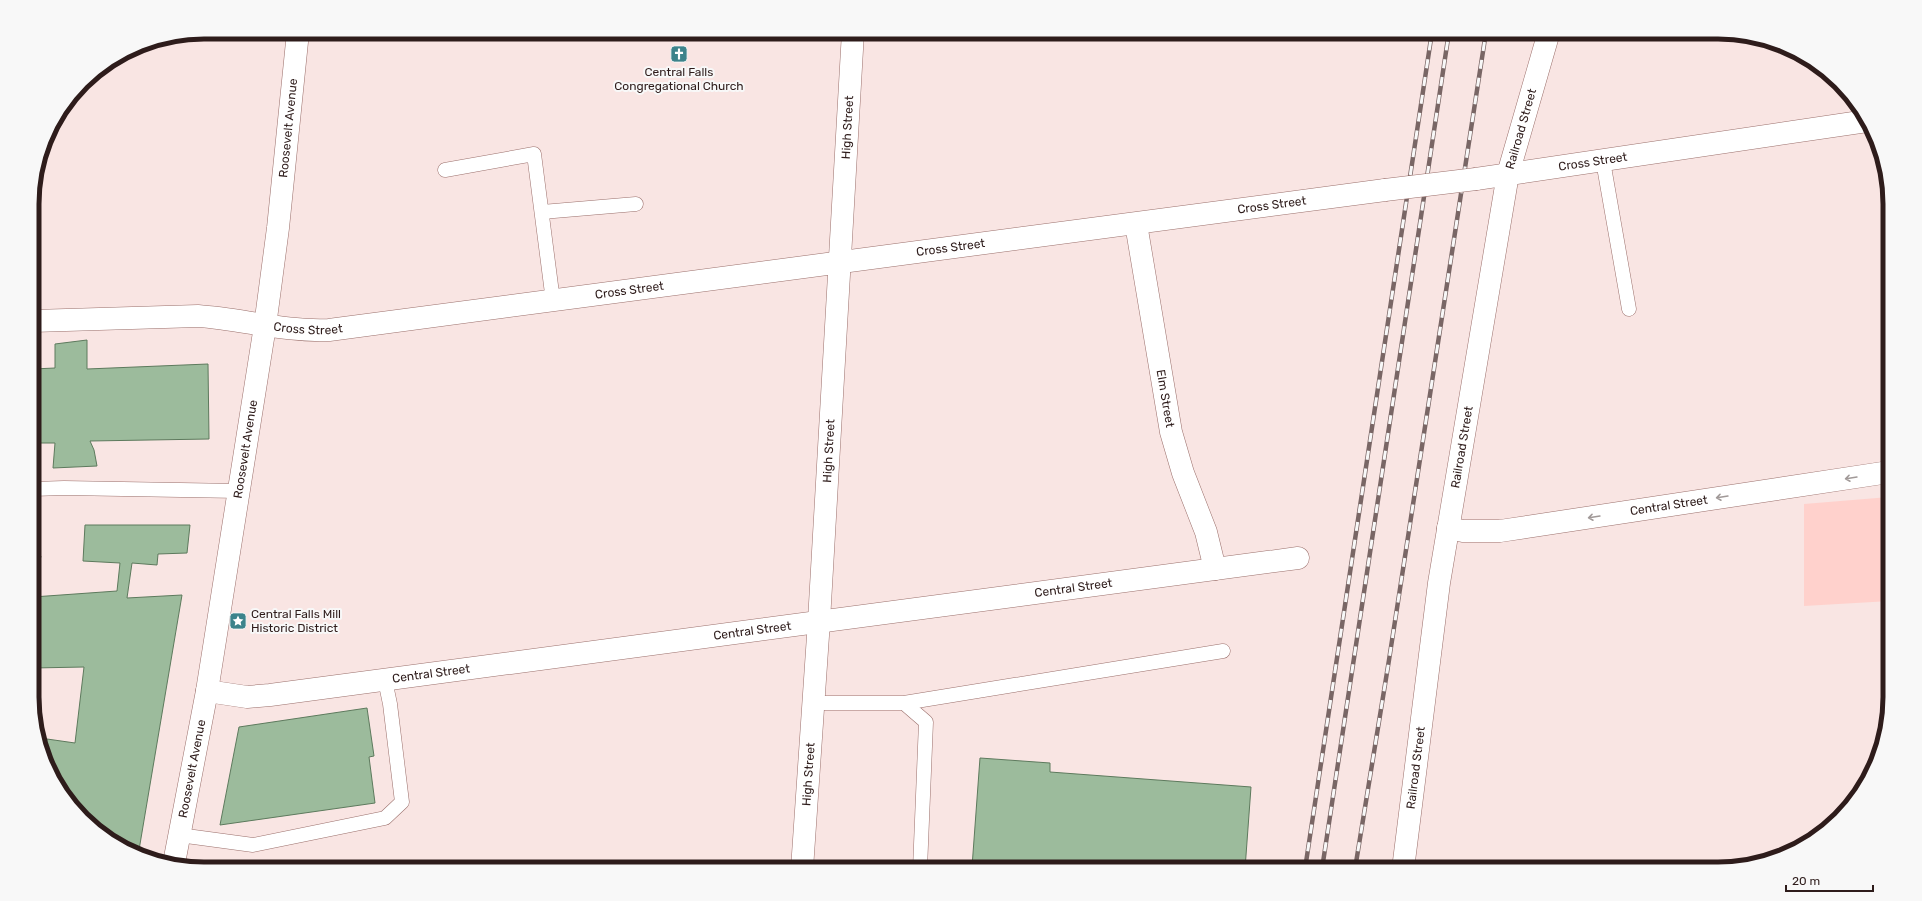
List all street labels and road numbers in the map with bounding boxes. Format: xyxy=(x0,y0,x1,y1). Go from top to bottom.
street label: Roosevelt Avenue xyxy=(276,78,300,178)
street label: Railroad Street xyxy=(1503,87,1539,171)
street label: High Street xyxy=(839,95,856,160)
street label: Cross Street xyxy=(1557,150,1628,174)
street label: Cross Street xyxy=(1236,193,1307,217)
street label: Cross Street xyxy=(915,236,986,259)
street label: Cross Street xyxy=(594,279,665,302)
street label: Cross Street xyxy=(273,319,344,337)
street label: Elm Street xyxy=(1154,369,1177,429)
street label: Roosevelt Avenue xyxy=(231,399,260,500)
street label: Railroad Street xyxy=(1448,405,1476,489)
street label: High Street xyxy=(820,418,838,483)
street label: Central Street xyxy=(1629,493,1709,518)
street label: Central Street xyxy=(1034,576,1113,600)
street label: Central Street xyxy=(712,619,792,643)
street label: Central Street xyxy=(391,661,471,686)
street label: Roosevelt Avenue xyxy=(176,718,208,819)
street label: Railroad Street xyxy=(1404,725,1428,810)
street label: High Street xyxy=(799,742,818,806)

